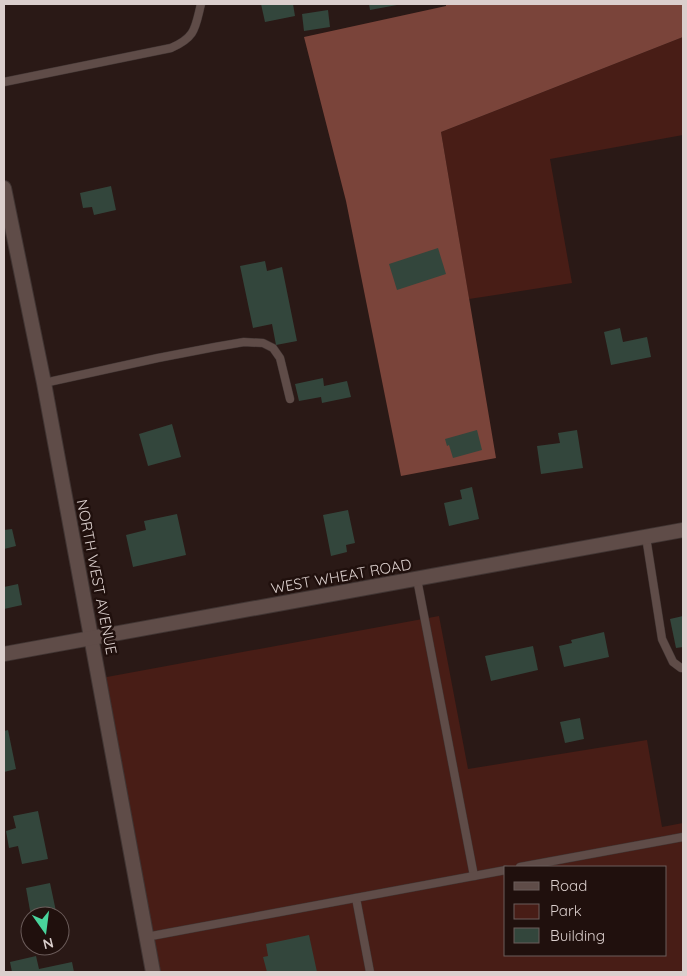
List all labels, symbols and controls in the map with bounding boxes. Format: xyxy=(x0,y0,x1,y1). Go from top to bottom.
street label: NORTH WEST AVENUE xyxy=(73,498,121,656)
street label: WEST WHEAT ROAD xyxy=(269,554,413,598)
legend xyxy=(504,866,667,956)
text: Road xyxy=(550,876,587,895)
text: Park xyxy=(550,901,582,920)
north arrow xyxy=(20,906,70,956)
text: Building xyxy=(550,926,605,945)
text: N xyxy=(41,934,55,954)

